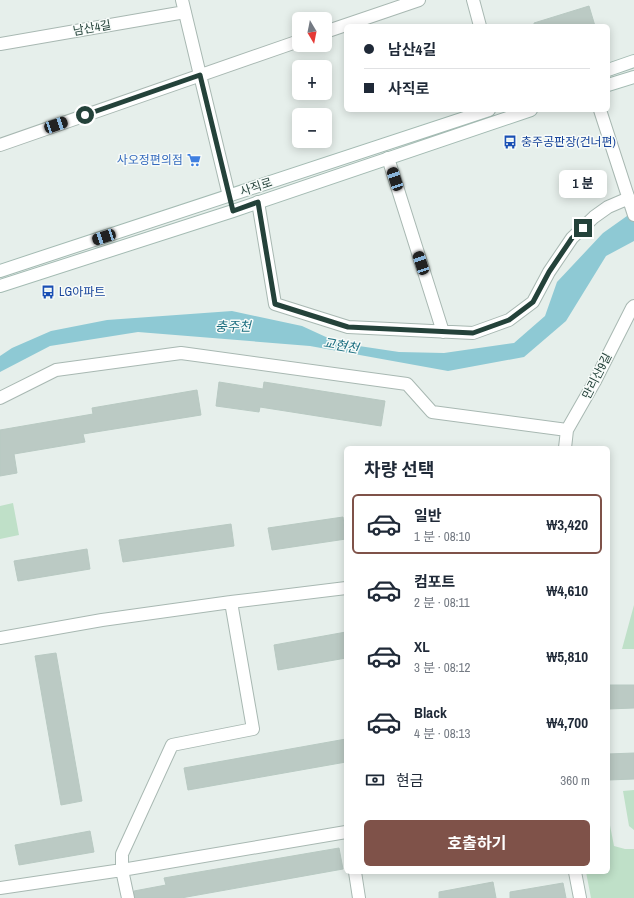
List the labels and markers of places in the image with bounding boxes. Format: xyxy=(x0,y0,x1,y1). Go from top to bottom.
bus stop icon: 충주공판장(건너편) xyxy=(502,134,518,150)
place label: 충주공판장(건너편) xyxy=(521,134,616,150)
place label: 사오정편의점 xyxy=(117,152,183,168)
supermarket icon: 사오정편의점 xyxy=(186,152,202,168)
bus stop icon: LG아파트 xyxy=(40,284,56,300)
place label: LG아파트 xyxy=(59,284,105,300)

